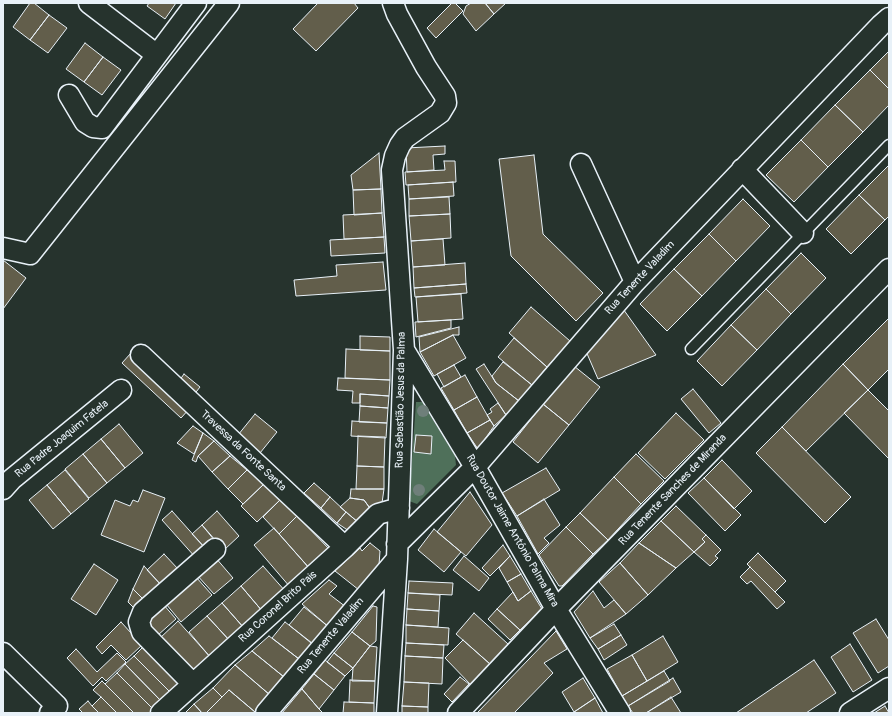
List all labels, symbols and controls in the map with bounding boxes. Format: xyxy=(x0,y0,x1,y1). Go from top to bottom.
street label: Rua Tenente Valadim xyxy=(602,238,678,318)
street label: Rua Sebastião Jesus da Palma xyxy=(393,332,409,468)
street label: Rua Padre Joaquim Fatela xyxy=(13,397,111,481)
street label: Travessa da Fonte Santa xyxy=(197,408,289,494)
street label: Rua Tenente Sanches de Miranda xyxy=(616,432,730,548)
street label: Rua Doutor Jaime António Palma Mira xyxy=(463,452,561,610)
street label: Rua Coronel Brito Pais xyxy=(236,568,320,646)
street label: Rua Tenente Valadim xyxy=(295,595,367,677)

